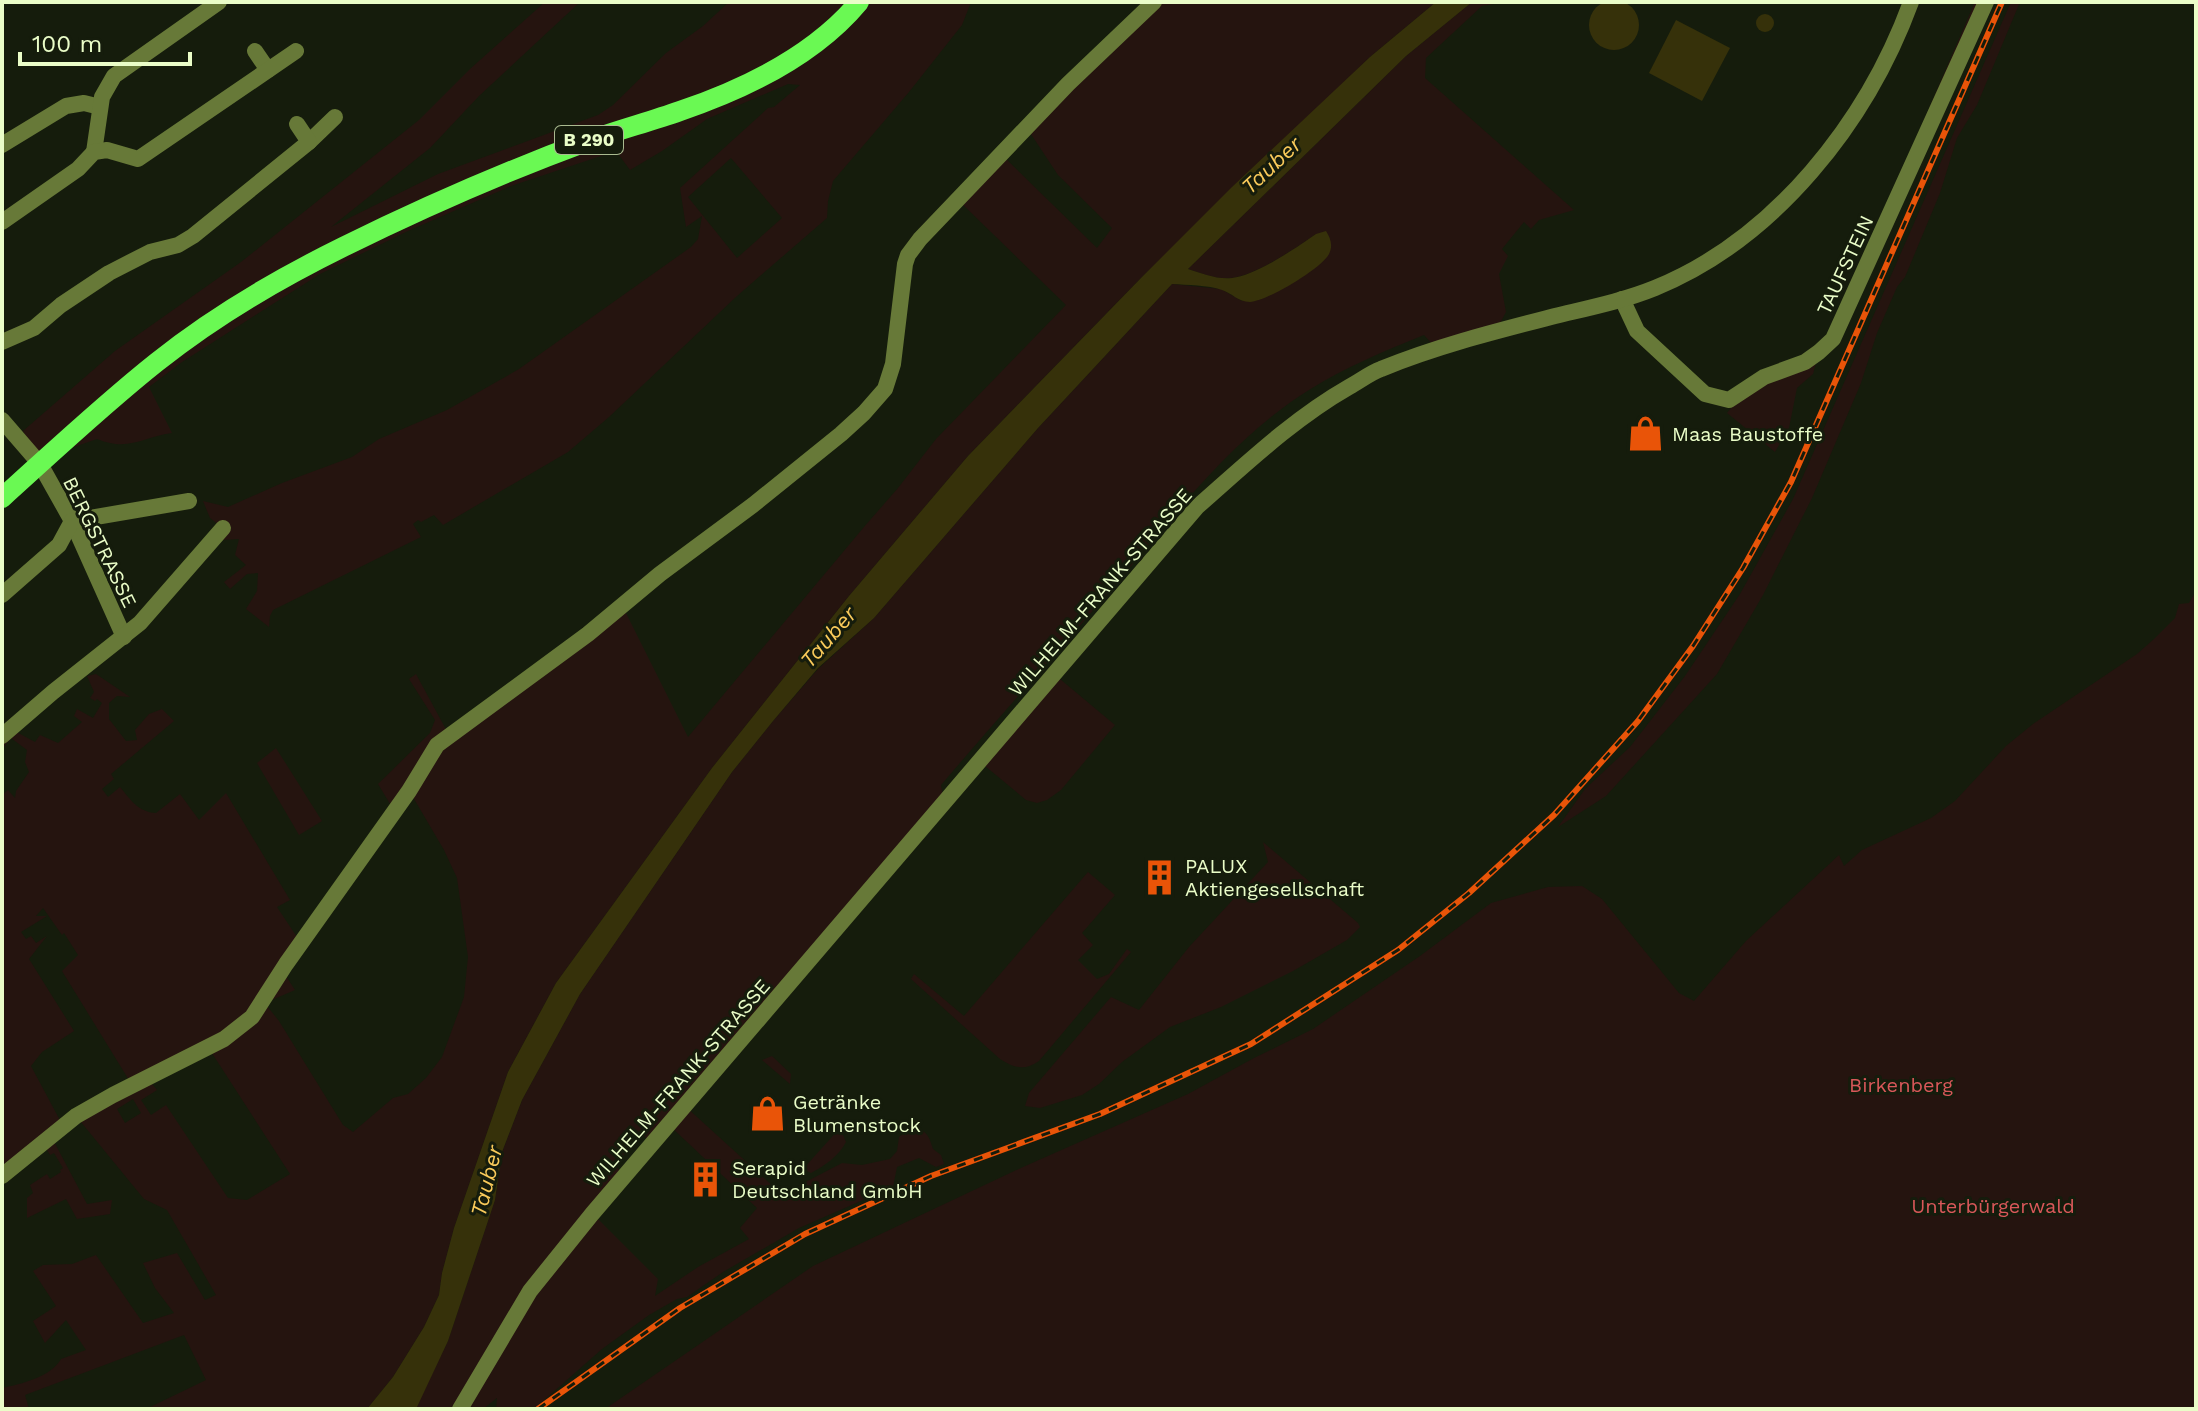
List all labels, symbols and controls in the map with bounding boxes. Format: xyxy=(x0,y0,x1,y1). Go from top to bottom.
scale bar xyxy=(20,16,190,66)
text: 100 m xyxy=(32,30,102,58)
road number: B 290 xyxy=(555,126,623,154)
water label: Tauber xyxy=(1236,131,1307,199)
street label: TAUFSTEIN xyxy=(1812,211,1878,319)
shop icon: Maas Baustoffe xyxy=(1627,415,1665,453)
place label: Maas Baustoffe xyxy=(1672,422,1823,446)
street label: BERGSTRASSE xyxy=(58,473,142,611)
street label: WILHELM-FRANK-STRASSE xyxy=(1003,483,1197,701)
water label: Tauber xyxy=(795,601,863,673)
place label: PALUX Aktiengesellschaft xyxy=(1185,854,1365,901)
building icon: PALUX Aktiengesellschaft xyxy=(1140,859,1178,897)
street label: WILHELM-FRANK-STRASSE xyxy=(581,974,775,1192)
park label: Birkenberg xyxy=(1849,1073,1953,1097)
place label: Getränke Blumenstock xyxy=(793,1090,921,1137)
shop icon: Getränke Blumenstock xyxy=(748,1095,786,1133)
water label: Tauber xyxy=(466,1142,508,1219)
place label: Serapid Deutschland GmbH xyxy=(732,1156,923,1203)
building icon: Serapid Deutschland GmbH xyxy=(687,1161,725,1199)
park label: Unterbürgerwald xyxy=(1911,1194,2075,1218)

